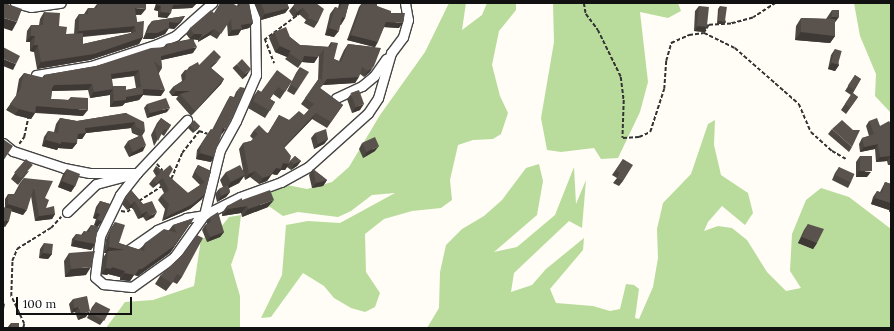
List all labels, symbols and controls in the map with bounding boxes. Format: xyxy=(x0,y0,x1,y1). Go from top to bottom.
scale bar xyxy=(18,289,134,315)
text: 100 m xyxy=(23,296,56,311)

